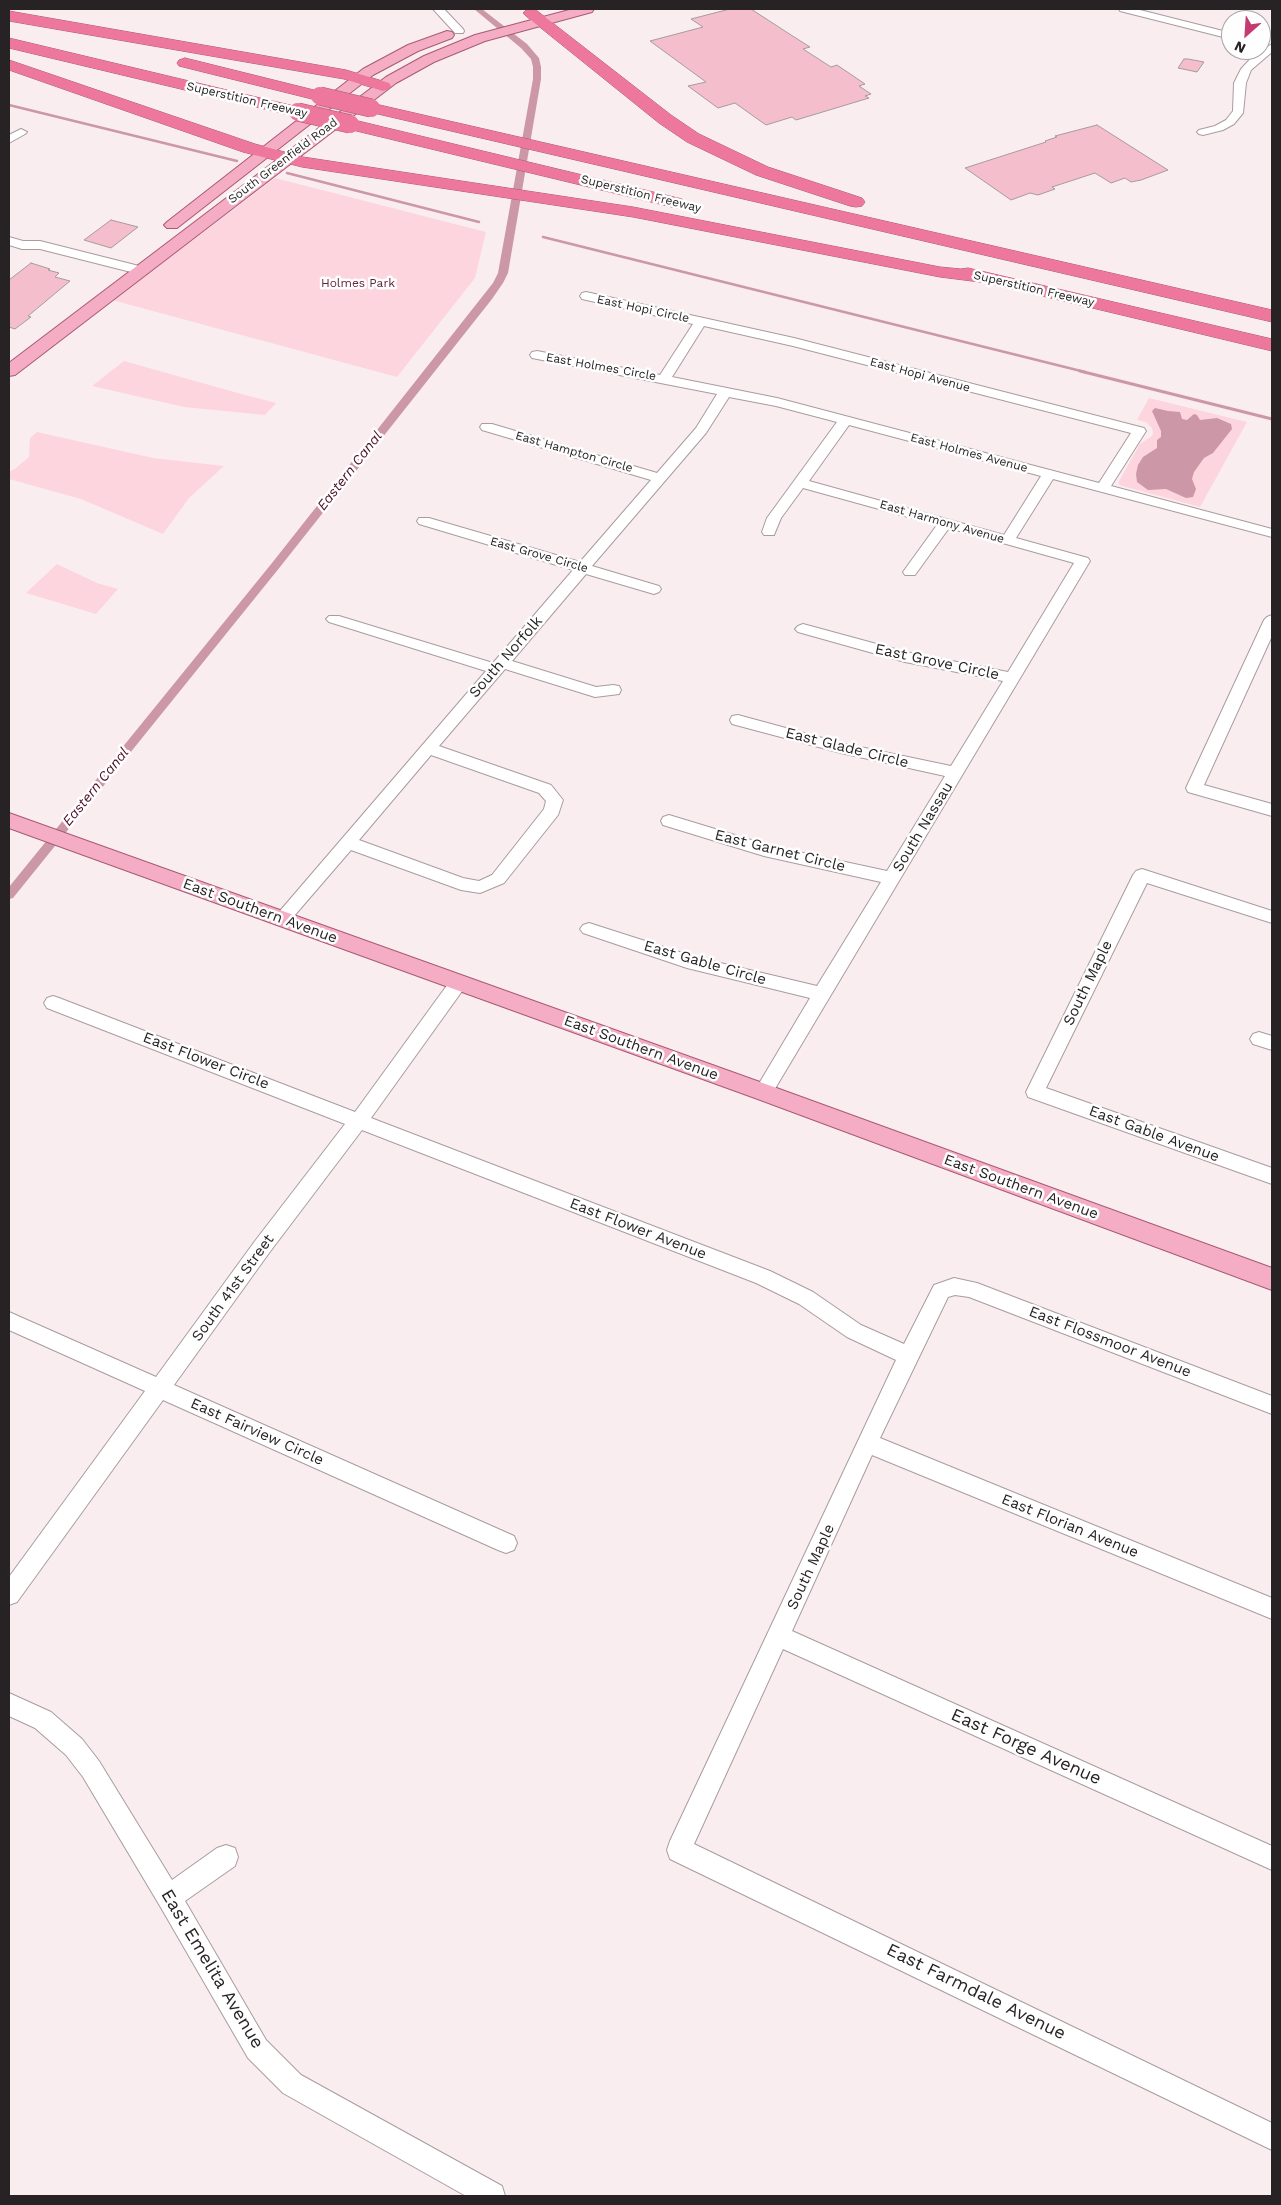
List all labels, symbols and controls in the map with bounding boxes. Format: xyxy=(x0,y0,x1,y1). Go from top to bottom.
north arrow xyxy=(1221,10,1271,60)
text: N xyxy=(1232,38,1248,57)
street label: Superstition Freeway xyxy=(185,79,309,121)
street label: South Greenfield Road xyxy=(226,115,340,207)
street label: Superstition Freeway xyxy=(579,172,703,216)
street label: Superstition Freeway xyxy=(972,268,1096,310)
park label: Holmes Park xyxy=(321,276,395,290)
street label: East Hopi Circle xyxy=(596,292,690,326)
street label: East Holmes Circle xyxy=(545,350,657,384)
street label: East Hopi Avenue xyxy=(868,355,972,395)
water label: Eastern Canal xyxy=(314,428,386,514)
street label: East Hampton Circle xyxy=(514,428,634,476)
street label: East Holmes Avenue xyxy=(909,430,1029,476)
street label: East Harmony Avenue xyxy=(878,497,1006,547)
street label: East Grove Circle xyxy=(488,534,590,576)
street label: South Norfolk xyxy=(466,612,546,702)
street label: East Grove Circle xyxy=(873,640,1001,684)
street label: East Glade Circle xyxy=(784,724,910,772)
water label: Eastern Canal xyxy=(59,745,133,829)
street label: South Nassau xyxy=(889,779,957,875)
street label: East Garnet Circle xyxy=(713,826,847,876)
street label: East Southern Avenue xyxy=(180,875,340,947)
street label: East Gable Circle xyxy=(642,937,768,989)
street label: South Maple xyxy=(1060,938,1116,1028)
street label: East Southern Avenue xyxy=(561,1012,721,1084)
street label: East Flower Circle xyxy=(140,1029,272,1093)
street label: East Gable Avenue xyxy=(1086,1102,1222,1166)
street label: East Southern Avenue xyxy=(941,1151,1101,1223)
street label: East Flower Avenue xyxy=(567,1195,709,1263)
street label: South 41st Street xyxy=(188,1231,278,1345)
street label: East Flossmoor Avenue xyxy=(1026,1303,1194,1381)
street label: East Fairview Circle xyxy=(188,1394,326,1470)
street label: East Florian Avenue xyxy=(999,1490,1141,1562)
street label: South Maple xyxy=(783,1521,839,1613)
street label: East Forge Avenue xyxy=(947,1704,1105,1790)
street label: East Emelita Avenue xyxy=(156,1886,268,2052)
street label: East Farmdale Avenue xyxy=(883,1939,1069,2045)

